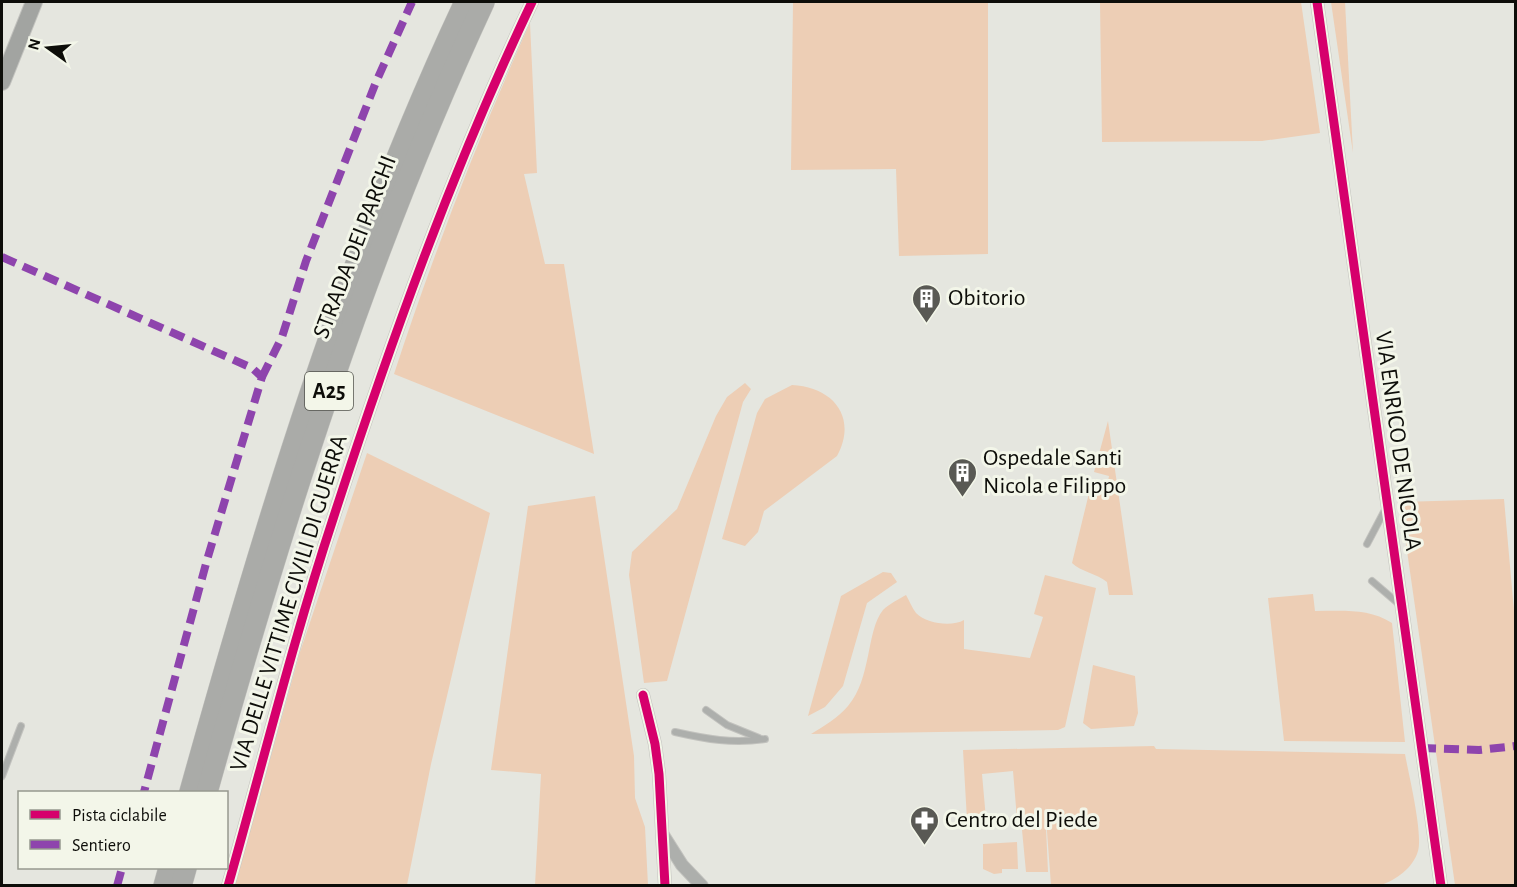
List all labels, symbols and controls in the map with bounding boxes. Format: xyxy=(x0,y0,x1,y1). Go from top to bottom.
north arrow xyxy=(18,18,78,78)
text: N xyxy=(25,37,44,52)
street label: STRADA DEI PARCHI xyxy=(309,152,401,342)
building icon: Obitorio xyxy=(911,282,943,324)
place label: Obitorio xyxy=(948,286,1026,310)
street label: VIA ENRICO DE NICOLA xyxy=(1371,330,1425,553)
road number: A25 xyxy=(305,372,353,410)
street label: VIA DELLE VITTIME CIVILI DI GUERRA xyxy=(226,432,352,774)
place label: Ospedale Santi Nicola e Filippo xyxy=(983,446,1126,498)
building icon: Ospedale Santi Nicola e Filippo xyxy=(946,456,978,498)
legend xyxy=(18,791,228,869)
pharmacy icon: Centro del Piede xyxy=(908,804,940,846)
text: Pista ciclabile xyxy=(72,807,167,825)
place label: Centro del Piede xyxy=(945,808,1098,832)
text: Sentiero xyxy=(72,837,131,855)

